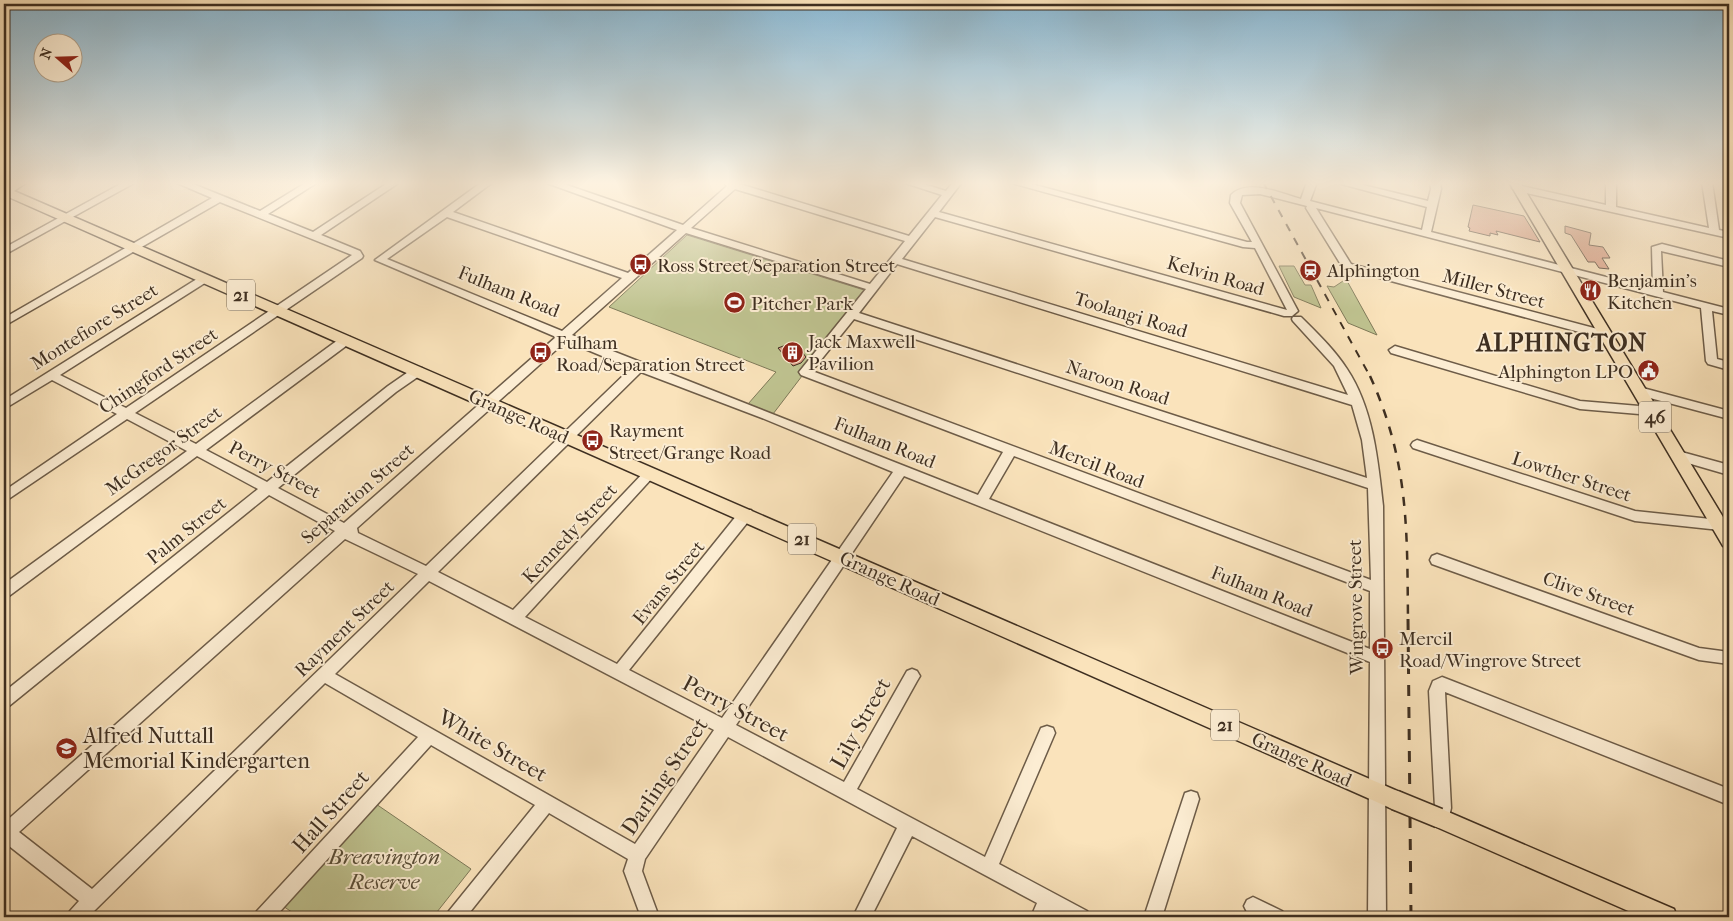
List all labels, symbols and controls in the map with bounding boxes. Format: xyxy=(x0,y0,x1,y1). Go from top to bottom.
north arrow xyxy=(32,32,82,82)
text: N xyxy=(36,45,56,62)
street label: Kelvin Road xyxy=(1164,252,1268,301)
bus stop icon: Ross Street/Separation Street xyxy=(629,253,653,277)
place label: Ross Street/Separation Street xyxy=(657,255,895,277)
station icon: Alphington xyxy=(1299,258,1323,282)
place label: Alphington xyxy=(1326,260,1420,282)
street label: Fulham Road xyxy=(455,262,563,323)
street label: Miller Street xyxy=(1440,265,1548,313)
place label: Benjamin's Kitchen xyxy=(1607,270,1697,314)
street label: Montefiore Street xyxy=(27,279,162,375)
restaurant icon: Benjamin's Kitchen xyxy=(1579,279,1603,303)
road number: 21 xyxy=(227,280,255,310)
street label: Toolangi Road xyxy=(1071,287,1191,343)
sports icon: Pitcher Park xyxy=(723,291,747,315)
place label: Pitcher Park xyxy=(751,293,853,315)
street label: Chingford Street xyxy=(95,323,222,419)
district label: ALPHINGTON xyxy=(1475,329,1647,357)
place label: Jack Maxwell Pavilion xyxy=(806,331,915,375)
place label: Fulham Road/Separation Street xyxy=(556,332,745,376)
building icon: Jack Maxwell Pavilion xyxy=(780,340,804,364)
bus stop icon: Fulham Road/Separation Street xyxy=(528,341,552,365)
street label: Naroon Road xyxy=(1063,356,1173,410)
public building icon: Alphington LPO xyxy=(1637,359,1661,383)
place label: Alphington LPO xyxy=(1497,361,1633,383)
street label: Grange Road xyxy=(465,385,573,449)
street label: McGregor Street xyxy=(101,401,226,500)
road number: 46 xyxy=(1639,402,1671,432)
street label: Fulham Road xyxy=(831,413,939,474)
place label: Rayment Street/Grange Road xyxy=(609,420,772,464)
bus stop icon: Rayment Street/Grange Road xyxy=(581,429,605,453)
street label: Perry Street xyxy=(225,436,324,503)
street label: Mercil Road xyxy=(1046,437,1148,493)
street label: Separation Street xyxy=(297,439,419,549)
street label: Lowther Street xyxy=(1509,447,1634,507)
street label: Kennedy Street xyxy=(518,479,622,588)
street label: Palm Street xyxy=(143,492,231,569)
road number: 21 xyxy=(788,524,816,554)
street label: Evans Street xyxy=(628,536,709,629)
street label: Wingrove Street xyxy=(1344,539,1368,676)
street label: Grange Road xyxy=(836,547,944,611)
street label: Fulham Road xyxy=(1208,562,1316,623)
street label: Clive Street xyxy=(1540,567,1638,621)
street label: Rayment Street xyxy=(290,576,399,682)
place label: Mercil Road/Wingrove Street xyxy=(1399,628,1582,672)
bus stop icon: Mercil Road/Wingrove Street xyxy=(1371,637,1395,661)
street label: Perry Street xyxy=(678,670,793,748)
street label: Lily Street xyxy=(825,673,897,773)
street label: White Street xyxy=(432,704,552,788)
road number: 21 xyxy=(1211,710,1239,740)
street label: Darling Street xyxy=(616,713,714,840)
place label: Alfred Nuttall Memorial Kindergarten xyxy=(82,723,310,774)
street label: Grange Road xyxy=(1248,728,1356,792)
school or university icon: Alfred Nuttall Memorial Kindergarten xyxy=(55,736,79,760)
street label: Hall Street xyxy=(287,765,375,858)
park label: Breavington Reserve xyxy=(327,844,440,895)

